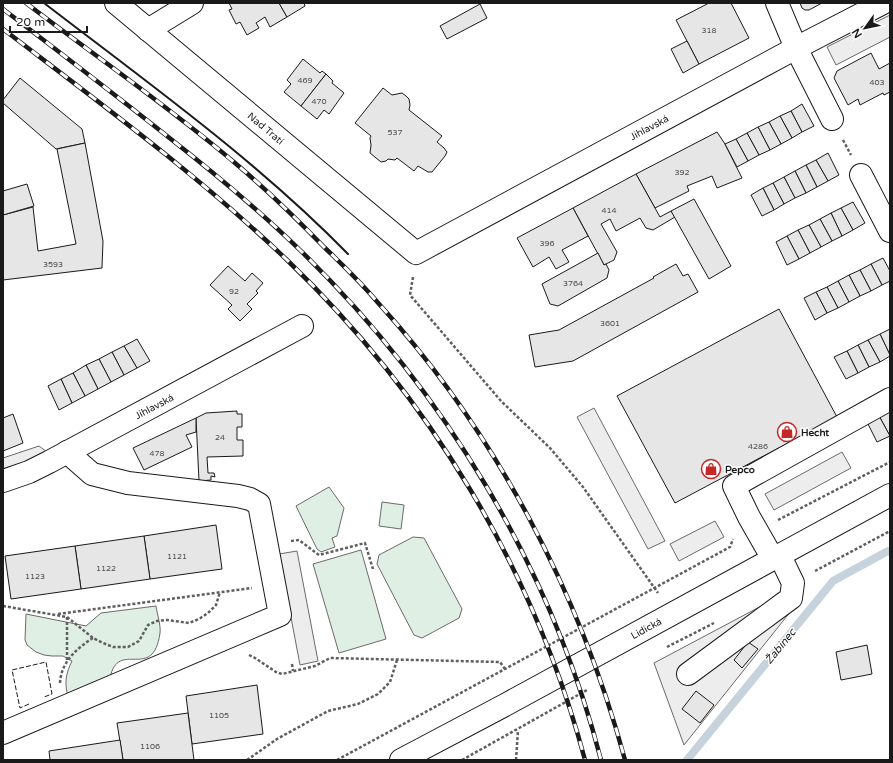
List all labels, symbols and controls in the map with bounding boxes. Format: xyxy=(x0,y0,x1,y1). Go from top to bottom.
scale bar xyxy=(10,8,87,34)
north arrow xyxy=(845,8,885,48)
text: 20 m xyxy=(16,15,45,29)
house number: 318 xyxy=(701,26,717,35)
text: N xyxy=(849,26,865,40)
house number: 469 xyxy=(297,76,313,85)
house number: 403 xyxy=(869,78,885,87)
house number: 470 xyxy=(311,97,327,106)
street label: Nad Tratí xyxy=(245,110,286,148)
street label: Jihlavská xyxy=(628,113,671,143)
house number: 537 xyxy=(387,128,403,137)
house number: 392 xyxy=(674,168,690,177)
house number: 414 xyxy=(601,206,617,215)
house number: 396 xyxy=(539,239,555,248)
house number: 3593 xyxy=(43,260,63,269)
house number: 3764 xyxy=(563,279,583,288)
house number: 92 xyxy=(229,287,239,296)
house number: 3601 xyxy=(600,319,620,328)
street label: Jihlavská xyxy=(133,392,176,422)
shop icon: Hecht xyxy=(776,421,798,443)
place label: Hecht xyxy=(801,427,829,439)
house number: 24 xyxy=(215,433,225,442)
house number: 4286 xyxy=(748,442,768,451)
house number: 478 xyxy=(149,449,165,458)
shop icon: Pepco xyxy=(700,458,722,480)
place label: Pepco xyxy=(725,464,755,476)
house number: 1121 xyxy=(167,552,187,561)
house number: 1122 xyxy=(96,564,116,573)
house number: 1123 xyxy=(25,572,45,581)
street label: Lidická xyxy=(629,616,664,642)
water label: Žabinec xyxy=(762,625,799,667)
house number: 1105 xyxy=(209,711,229,720)
house number: 1106 xyxy=(140,742,160,751)

